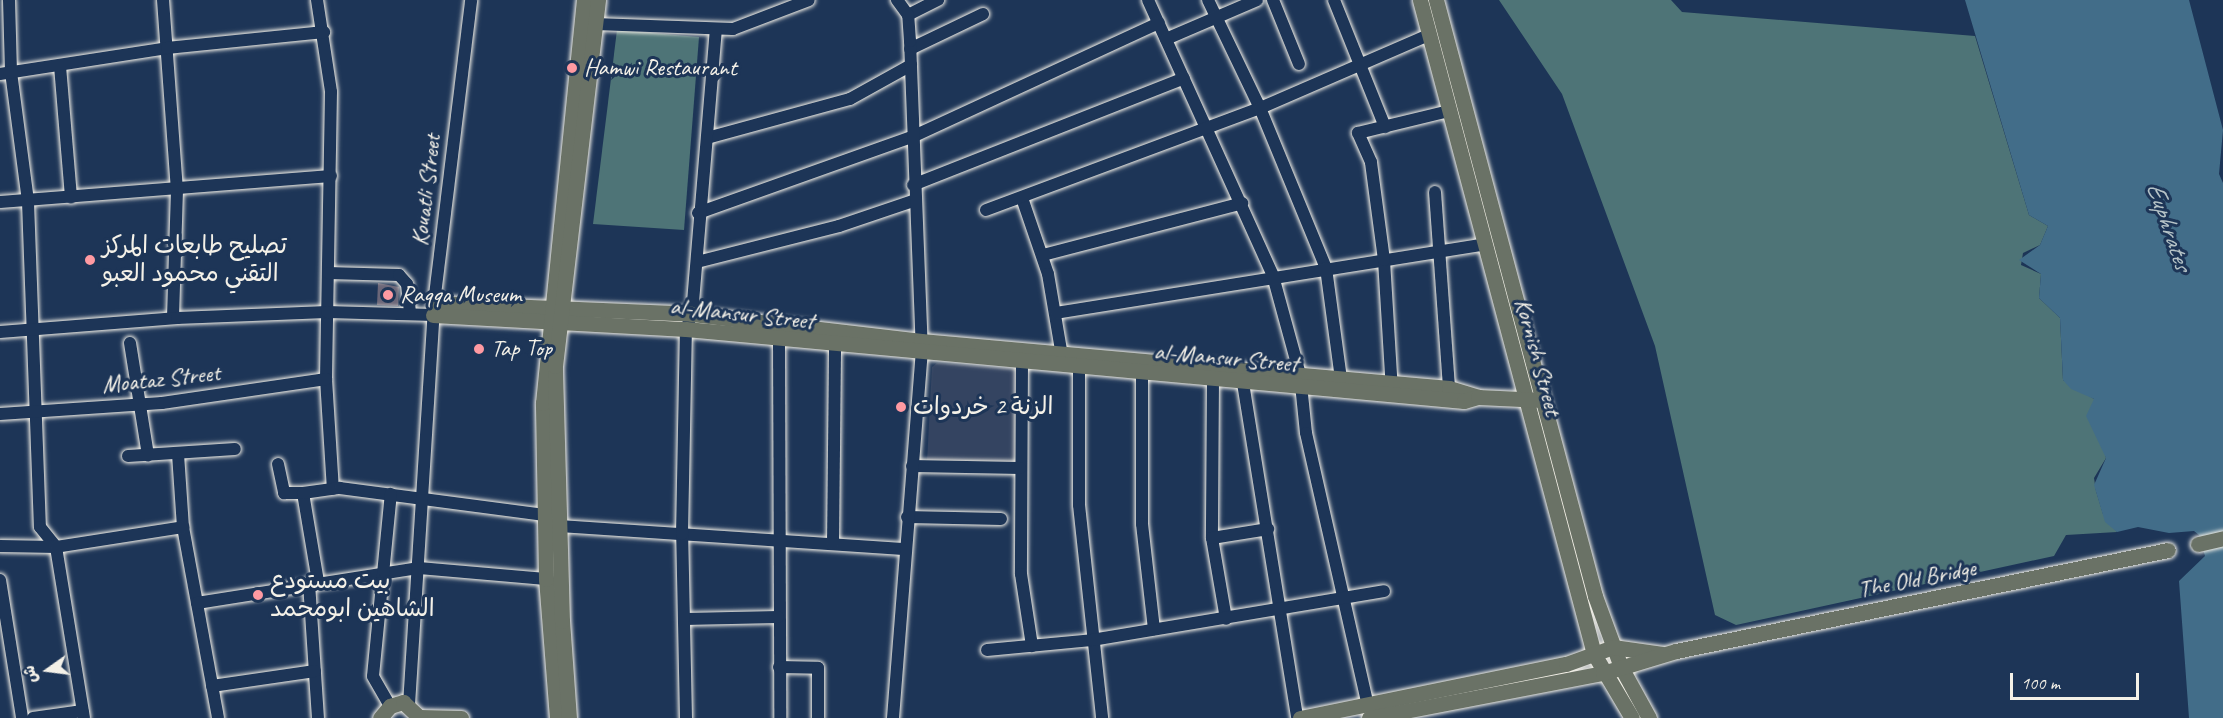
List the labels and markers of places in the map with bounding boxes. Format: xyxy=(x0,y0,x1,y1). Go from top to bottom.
place label: Hamwi Restaurant xyxy=(584,54,737,82)
marker: Hamwi Restaurant xyxy=(565,61,579,75)
place label: تصليح طابعات المركز التقني محمود العبو xyxy=(102,232,287,288)
marker: تصليح طابعات المركز التقني محمود العبو xyxy=(83,253,97,267)
place label: Raqqa Museum xyxy=(400,281,522,309)
marker: Raqqa Museum xyxy=(381,288,395,302)
place label: Tap Top xyxy=(491,335,552,363)
marker: Tap Top xyxy=(472,342,486,356)
place label: الزنة 2 خردوات xyxy=(913,393,1053,421)
marker: الزنة 2 خردوات xyxy=(894,400,908,414)
place label: بيت مستودع الشاهين ابومحمد xyxy=(270,567,435,623)
marker: بيت مستودع الشاهين ابومحمد xyxy=(251,588,265,602)

